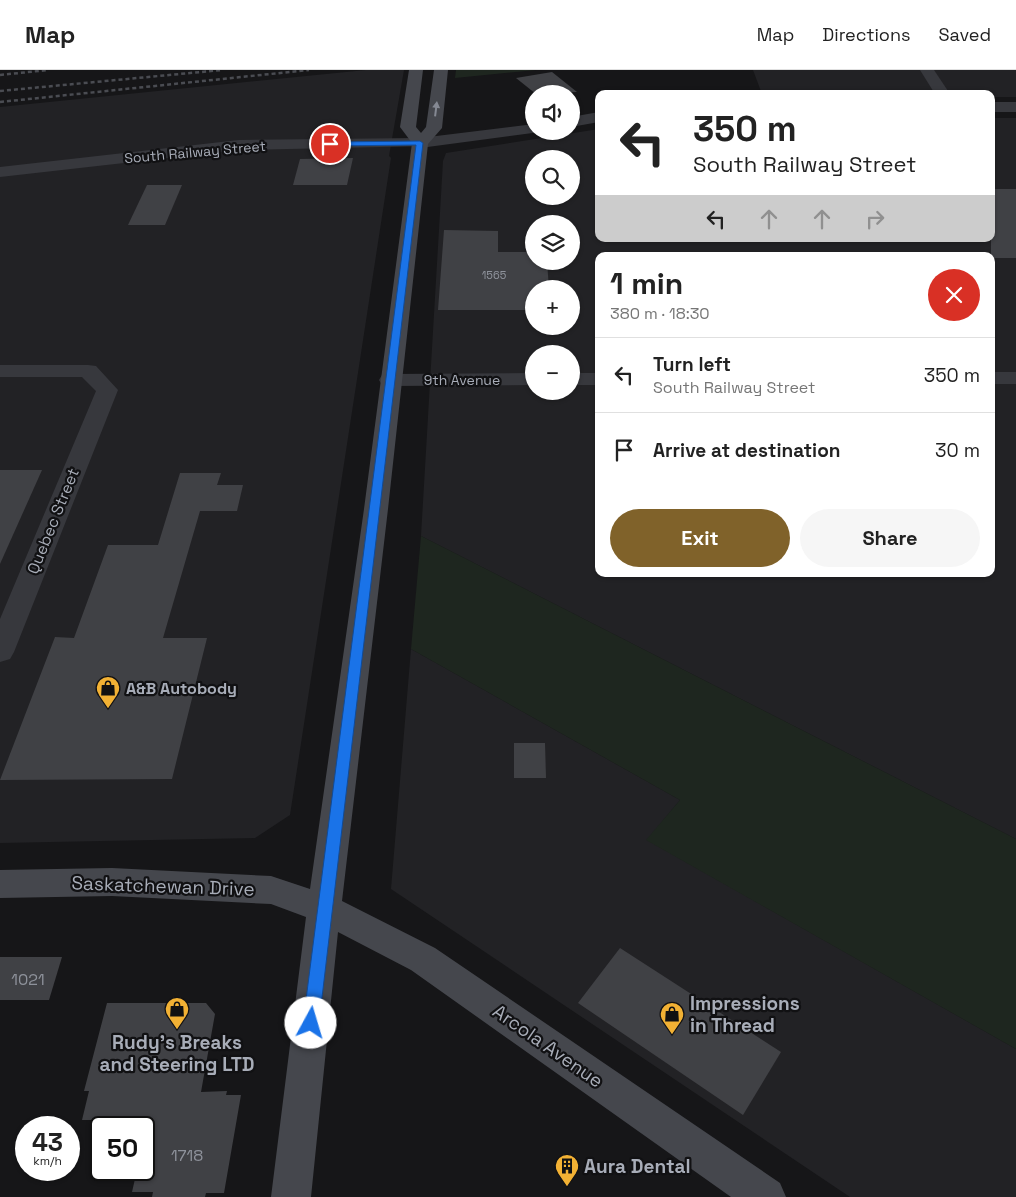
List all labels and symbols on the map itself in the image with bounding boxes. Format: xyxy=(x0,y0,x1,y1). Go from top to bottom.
one-way arrow xyxy=(432,101,440,117)
pin xyxy=(309,123,351,165)
street label: South Railway Street xyxy=(123,137,267,167)
house number: 1565 xyxy=(482,268,507,282)
street label: 9th Avenue xyxy=(424,371,500,389)
street label: Quebec Street xyxy=(22,465,84,577)
shop icon: A&B Autobody xyxy=(95,675,121,709)
place label: A&B Autobody xyxy=(126,678,237,699)
street label: Saskatchewan Drive xyxy=(71,870,255,902)
house number: 1021 xyxy=(11,969,45,990)
place label: Impressions in Thread xyxy=(690,991,800,1038)
shop icon: Rudy's Breaks and Steering LTD xyxy=(164,996,190,1030)
position arrow xyxy=(284,996,336,1048)
street label: Arcola Avenue xyxy=(488,999,608,1093)
shop icon: Impressions in Thread xyxy=(659,1001,685,1035)
place label: Rudy's Breaks and Steering LTD xyxy=(100,1030,254,1077)
speed limit sign: 50 xyxy=(90,1116,155,1181)
house number: 1718 xyxy=(171,1145,203,1166)
building icon: Aura Dental xyxy=(554,1153,580,1187)
place label: Aura Dental xyxy=(584,1154,691,1179)

